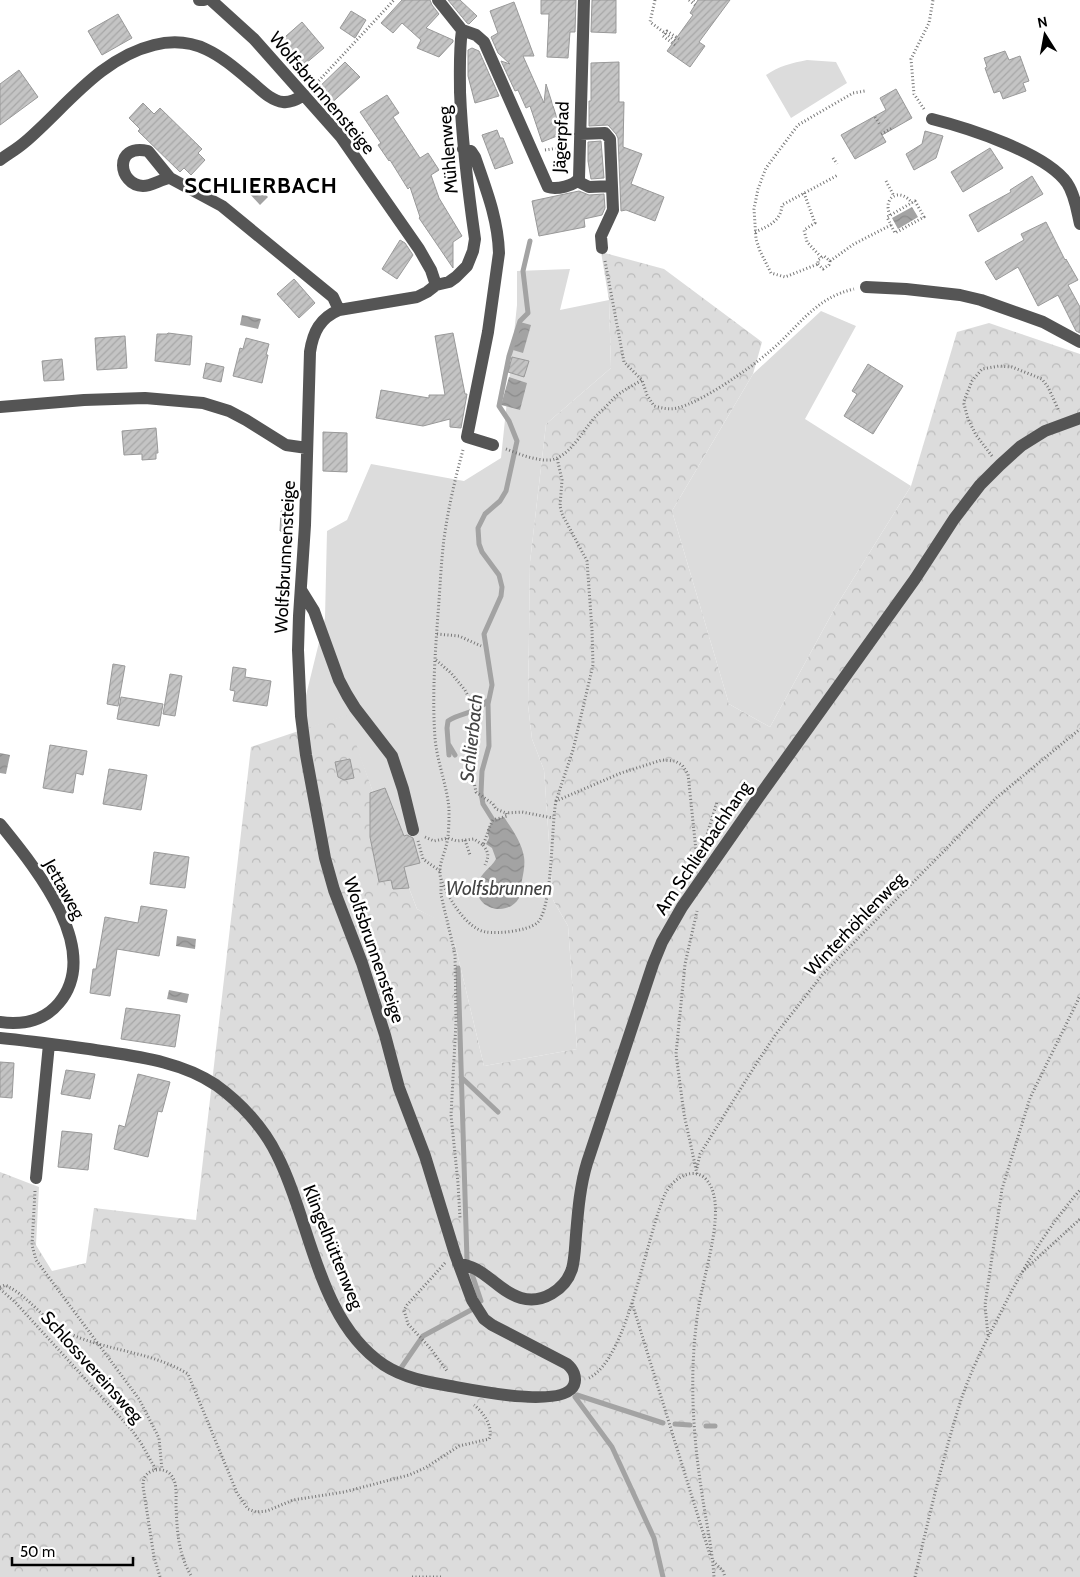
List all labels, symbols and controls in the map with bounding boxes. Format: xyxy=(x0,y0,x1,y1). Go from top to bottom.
north arrow xyxy=(1020,10,1070,60)
text: N xyxy=(1036,12,1049,32)
street label: Wolfsbrunnensteige xyxy=(264,27,380,159)
street label: Jägerpfad xyxy=(548,101,574,174)
street label: Mühlenweg xyxy=(433,104,463,195)
district label: SCHLIERBACH xyxy=(184,172,338,199)
street label: Wolfsbrunnensteige xyxy=(270,480,300,634)
water label: Schlierbach xyxy=(455,693,488,783)
street label: Am Schlierbachhang xyxy=(650,776,756,919)
street label: Jettaweg xyxy=(38,854,90,924)
street label: Winterhöhlenweg xyxy=(800,867,911,980)
street label: Wolfsbrunnensteige xyxy=(339,874,409,1026)
water label: Wolfsbrunnen xyxy=(446,877,552,900)
street label: Klingelhüttenweg xyxy=(298,1182,368,1313)
street label: Schlossvereinsweg xyxy=(36,1307,149,1428)
scale bar xyxy=(12,1534,134,1566)
text: 50 m xyxy=(20,1543,55,1561)

